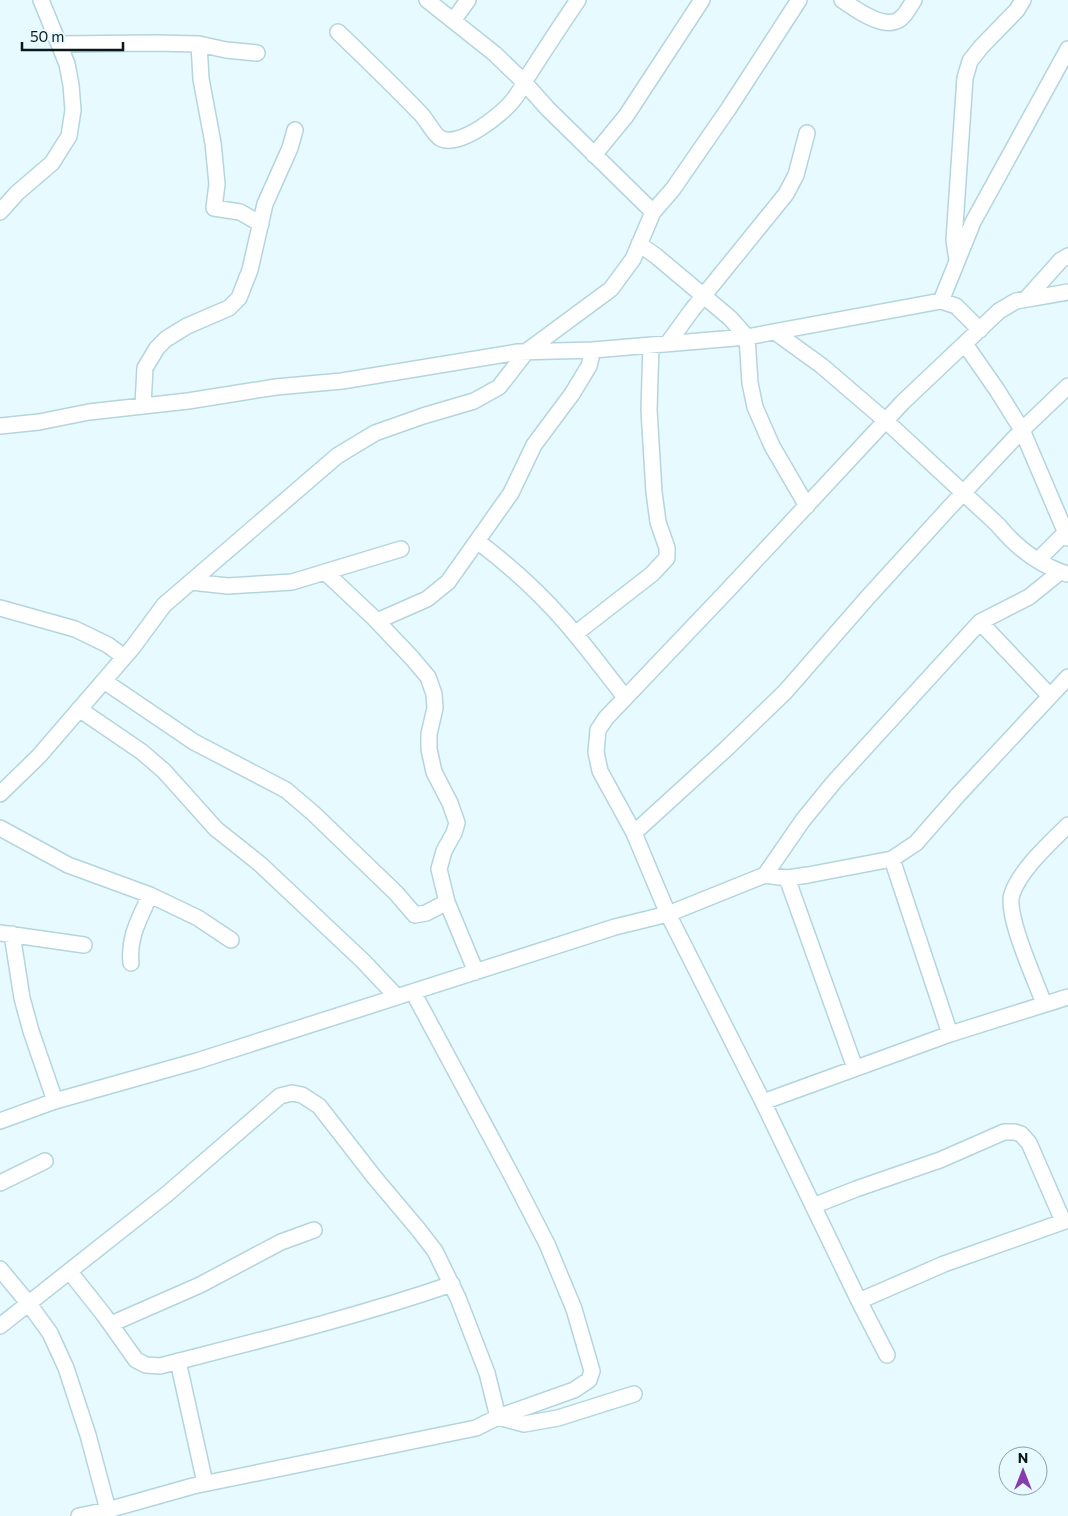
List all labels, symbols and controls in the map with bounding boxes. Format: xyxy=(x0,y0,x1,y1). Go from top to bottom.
scale bar xyxy=(22,20,124,52)
text: 50 m xyxy=(30,27,64,45)
north arrow xyxy=(998,1446,1048,1496)
text: N xyxy=(1018,1449,1028,1466)

